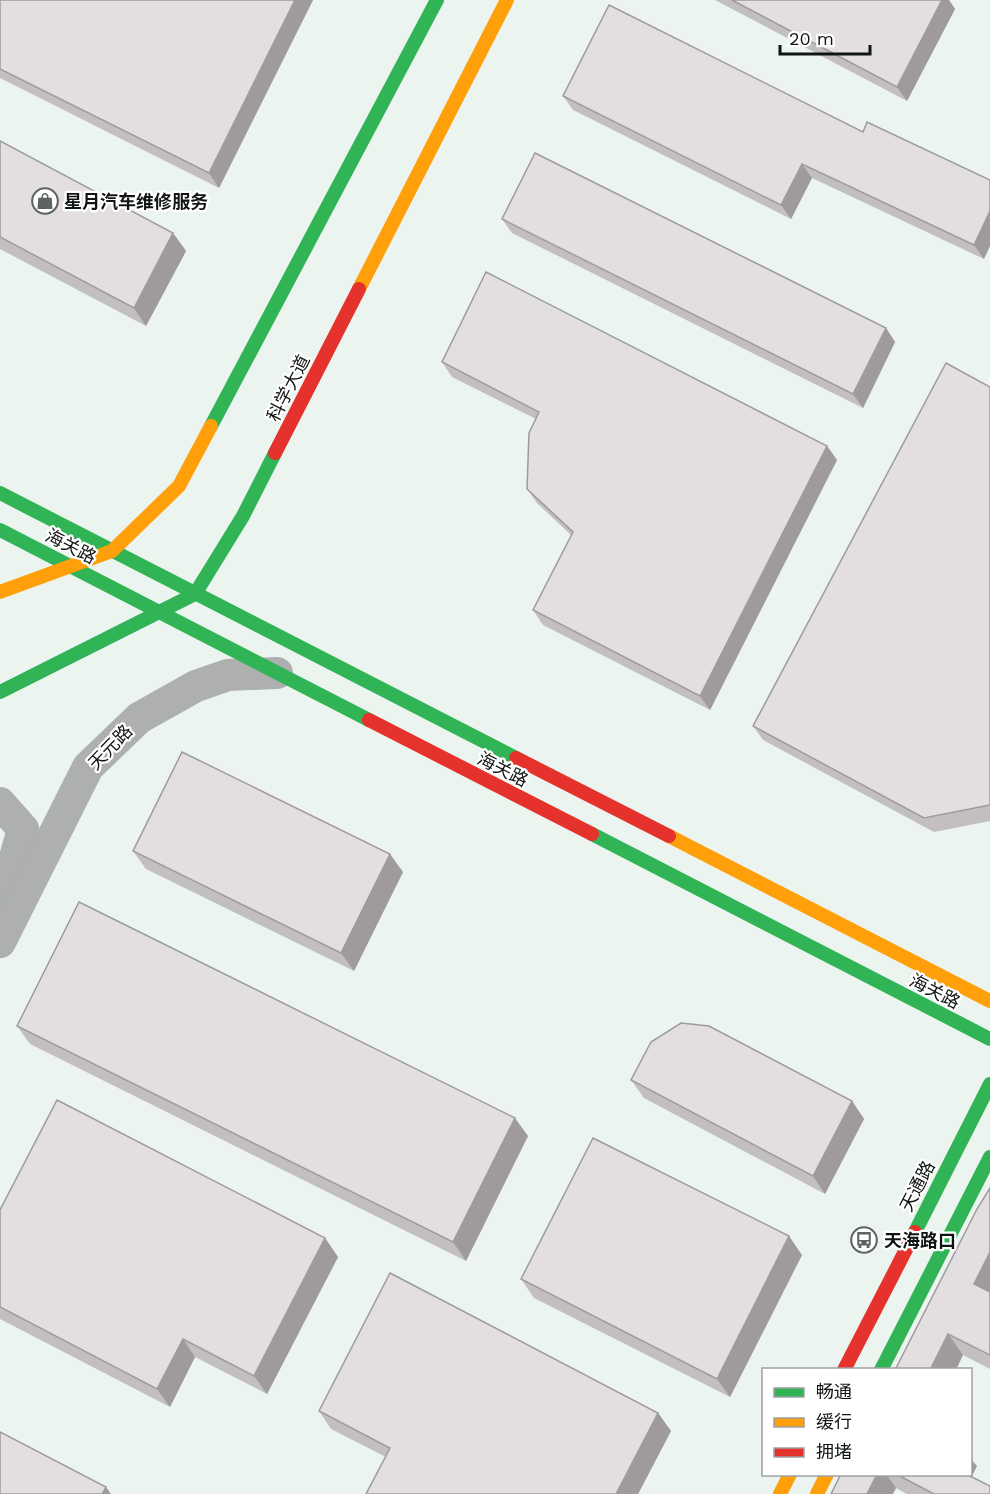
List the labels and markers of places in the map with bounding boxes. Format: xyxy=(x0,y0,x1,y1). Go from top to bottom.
shop icon: 星月汽车维修服务 xyxy=(30,186,60,216)
place label: 星月汽车维修服务 xyxy=(64,191,208,212)
bus stop icon: 天海路口 xyxy=(849,1225,879,1255)
place label: 天海路口 xyxy=(884,1230,956,1251)

